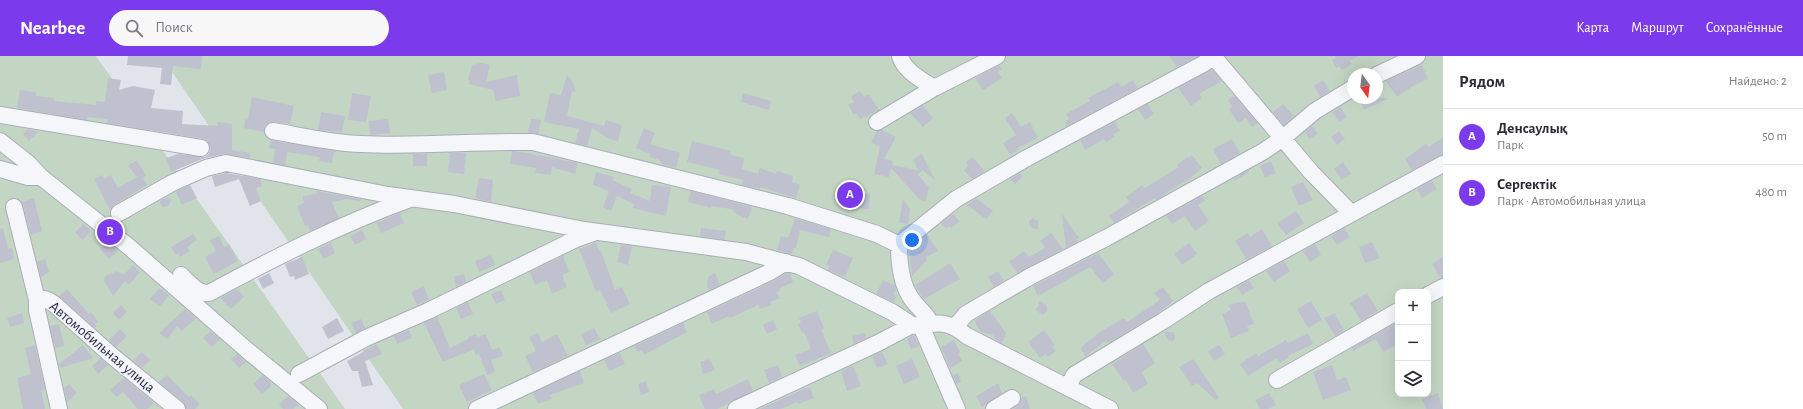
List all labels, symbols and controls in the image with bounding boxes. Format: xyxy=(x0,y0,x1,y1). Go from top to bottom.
search box xyxy=(109,10,389,46)
icon: search xyxy=(123,17,145,39)
text: Nearbee xyxy=(20,19,85,38)
text: Поиск xyxy=(155,20,193,35)
text: Карта xyxy=(1576,21,1609,35)
text: Маршрут xyxy=(1631,21,1684,35)
text: Сохранённые xyxy=(1706,21,1783,35)
north arrow xyxy=(1347,68,1383,104)
text: Рядом xyxy=(1459,73,1505,90)
text: Найдено: 2 xyxy=(1729,75,1787,88)
text: Денсаулық xyxy=(1497,121,1568,136)
text: A xyxy=(1468,130,1476,143)
text: 50 m xyxy=(1762,130,1787,143)
text: Парк xyxy=(1497,139,1524,152)
text: Сергектік xyxy=(1497,177,1557,192)
pin: A xyxy=(837,180,863,210)
text: B xyxy=(1468,186,1476,199)
text: 480 m xyxy=(1755,186,1787,199)
text: Парк · Автомобильная улица xyxy=(1497,195,1646,208)
pin: B xyxy=(97,217,123,247)
your location xyxy=(902,230,922,250)
map controls xyxy=(1395,289,1431,397)
button: + xyxy=(1395,289,1431,325)
street label: Автомобильная улица xyxy=(46,299,158,395)
button: − xyxy=(1395,325,1431,361)
button: layers xyxy=(1395,361,1431,397)

